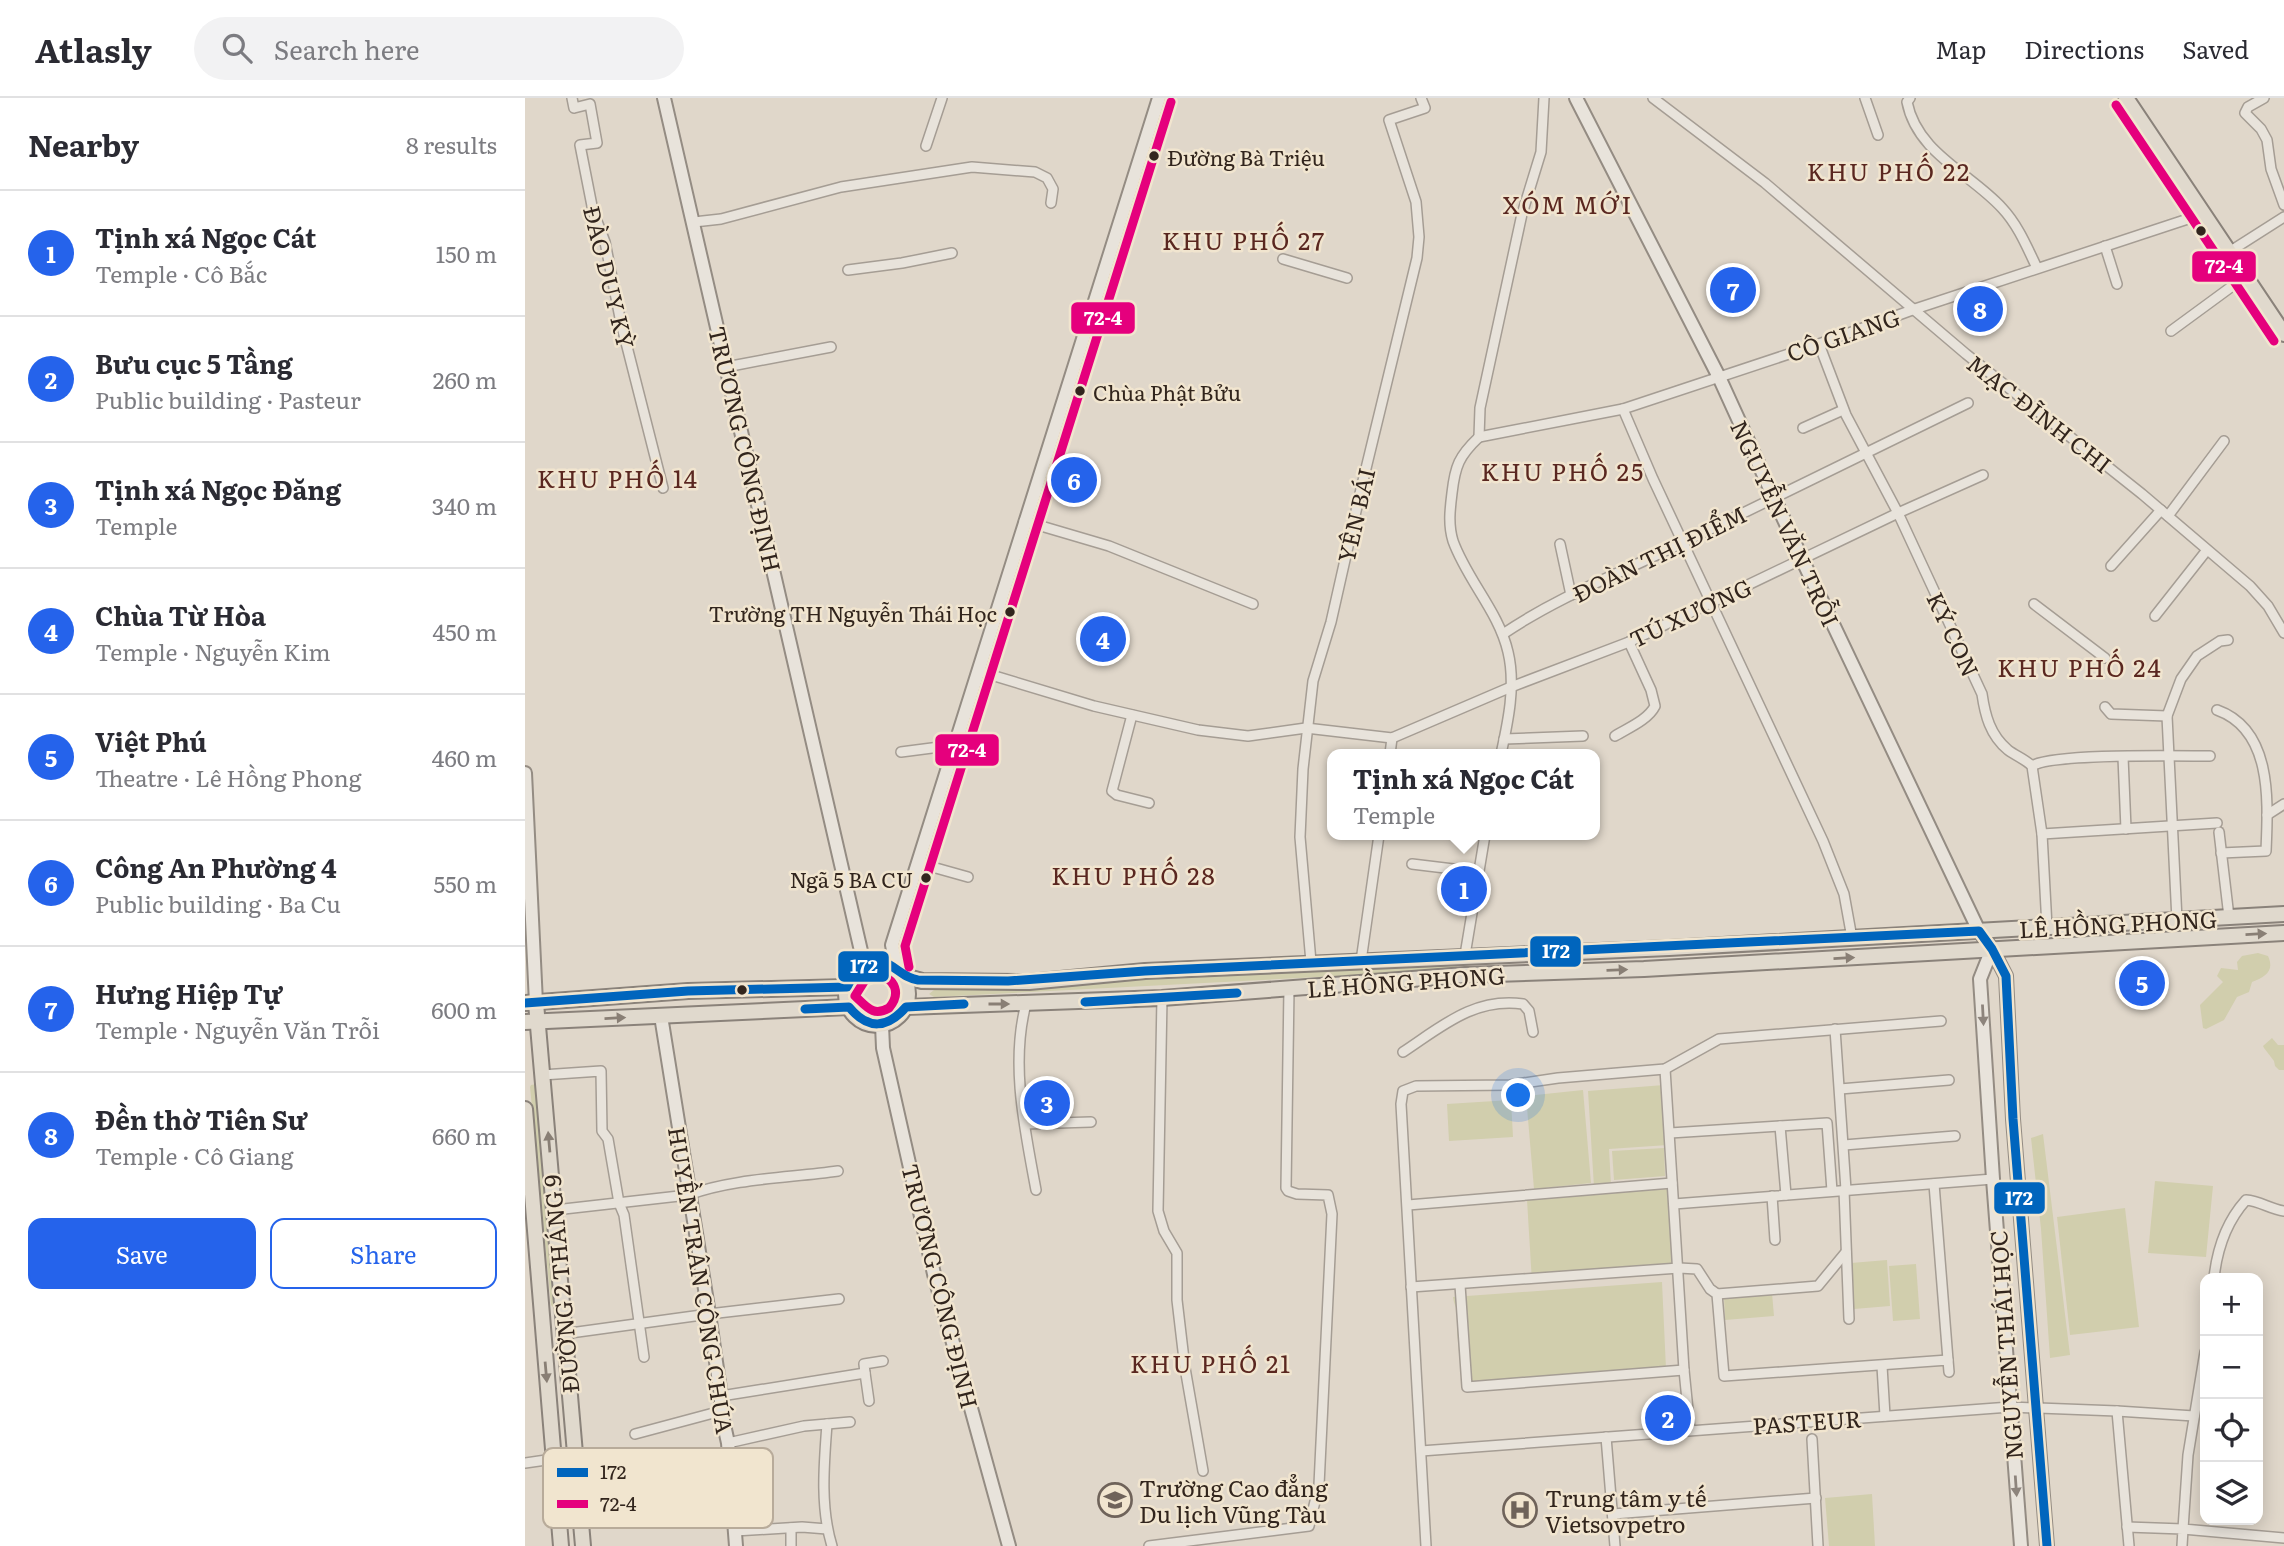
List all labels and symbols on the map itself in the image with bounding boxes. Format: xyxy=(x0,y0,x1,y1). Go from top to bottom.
place label: Đường Bà Triệu xyxy=(1167,141,1325,172)
marker: Đường Bà Triệu xyxy=(1147,149,1161,163)
district label: KHU PHỐ 22 xyxy=(1807,152,1971,188)
district label: XÓM MỚI xyxy=(1503,186,1633,221)
street label: ĐÀO DUY KỲ xyxy=(576,202,644,352)
district label: KHU PHỐ 27 xyxy=(1162,221,1326,257)
unlabelled marker xyxy=(2194,224,2208,238)
line badge: 72-4 xyxy=(2191,250,2257,283)
text: 72-4 xyxy=(2205,251,2244,279)
pin: 7 xyxy=(1710,264,1756,316)
pin: 8 xyxy=(1957,283,2003,335)
street label: CÔ GIANG xyxy=(1782,299,1904,369)
line badge: 72-4 xyxy=(1070,301,1136,335)
text: 72-4 xyxy=(1084,303,1123,331)
street label: TRƯƠNG CÔNG ĐỊNH xyxy=(701,323,791,575)
street label: MẠC ĐĨNH CHI xyxy=(1961,346,2119,480)
place label: Chùa Phật Bửu xyxy=(1093,376,1241,407)
marker: Chùa Phật Bửu xyxy=(1073,384,1087,398)
street label: NGUYỄN VĂN TRỖI xyxy=(1723,414,1849,632)
district label: KHU PHỐ 25 xyxy=(1481,452,1645,488)
pin: 6 xyxy=(1051,454,1097,506)
district label: KHU PHỐ 14 xyxy=(537,459,699,495)
street label: YÊN BÁI xyxy=(1328,464,1382,566)
street label: ĐOÀN THỊ ĐIỂM xyxy=(1566,496,1752,610)
street label: TÚ XƯƠNG xyxy=(1623,569,1757,655)
street label: KÝ CON xyxy=(1919,586,1989,682)
place label: Trường TH Nguyễn Thái Học xyxy=(709,597,997,628)
marker: Trường TH Nguyễn Thái Học xyxy=(1003,605,1017,619)
pin: 4 xyxy=(1080,613,1126,665)
district label: KHU PHỐ 24 xyxy=(1997,648,2163,684)
line badge: 72-4 xyxy=(934,733,1000,767)
text: 72-4 xyxy=(948,735,987,763)
district label: KHU PHỐ 28 xyxy=(1051,856,1217,892)
place label: Ngã 5 BA CU xyxy=(790,863,913,894)
pin: 1 xyxy=(1441,863,1487,915)
marker: Ngã 5 BA CU xyxy=(919,871,933,885)
street label: LÊ HỒNG PHONG xyxy=(2018,901,2218,945)
one-way arrow xyxy=(2245,929,2267,940)
line badge: 172 xyxy=(1529,935,1582,968)
text: 172 xyxy=(1542,936,1570,964)
line badge: 172 xyxy=(837,950,890,983)
text: 172 xyxy=(850,951,878,979)
one-way arrow xyxy=(1833,952,1855,963)
street label: LÊ HỒNG PHONG xyxy=(1306,957,1506,1005)
pin: 5 xyxy=(2119,957,2165,1009)
one-way arrow xyxy=(1606,964,1628,975)
unlabelled marker xyxy=(735,983,749,997)
one-way arrow xyxy=(988,998,1010,1010)
one-way arrow xyxy=(1977,1004,1988,1026)
one-way arrow xyxy=(604,1012,626,1023)
pin: 3 xyxy=(1024,1077,1070,1129)
your location xyxy=(1501,1078,1535,1112)
street label: HUYỀN TRÂN CÔNG CHÚA xyxy=(661,1124,743,1436)
one-way arrow xyxy=(543,1131,554,1153)
street label: TRƯƠNG CÔNG ĐỊNH xyxy=(894,1160,988,1412)
street label: ĐƯỜNG 2 THÁNG 9 xyxy=(534,1173,586,1395)
line badge: 172 xyxy=(1993,1181,2046,1215)
text: 172 xyxy=(2005,1183,2033,1211)
street label: NGUYỄN THÁI HỌC xyxy=(1980,1229,2030,1461)
district label: KHU PHỐ 21 xyxy=(1130,1344,1292,1380)
one-way arrow xyxy=(541,1362,552,1384)
pin: 2 xyxy=(1645,1392,1691,1444)
street label: PASTEUR xyxy=(1751,1400,1863,1442)
legend xyxy=(543,1448,773,1528)
text: 172 xyxy=(600,1457,626,1485)
place label: Trường Cao đẳng Du lịch Vũng Tàu xyxy=(1139,1470,1328,1530)
one-way arrow xyxy=(2011,1476,2022,1498)
place label: Trung tâm y tế Vietsovpetro xyxy=(1545,1480,1707,1540)
school or university icon: Trường Cao đẳng Du lịch Vũng Tàu xyxy=(1096,1481,1134,1519)
text: 72-4 xyxy=(600,1489,637,1517)
hospital icon: Trung tâm y tế Vietsovpetro xyxy=(1501,1491,1539,1529)

